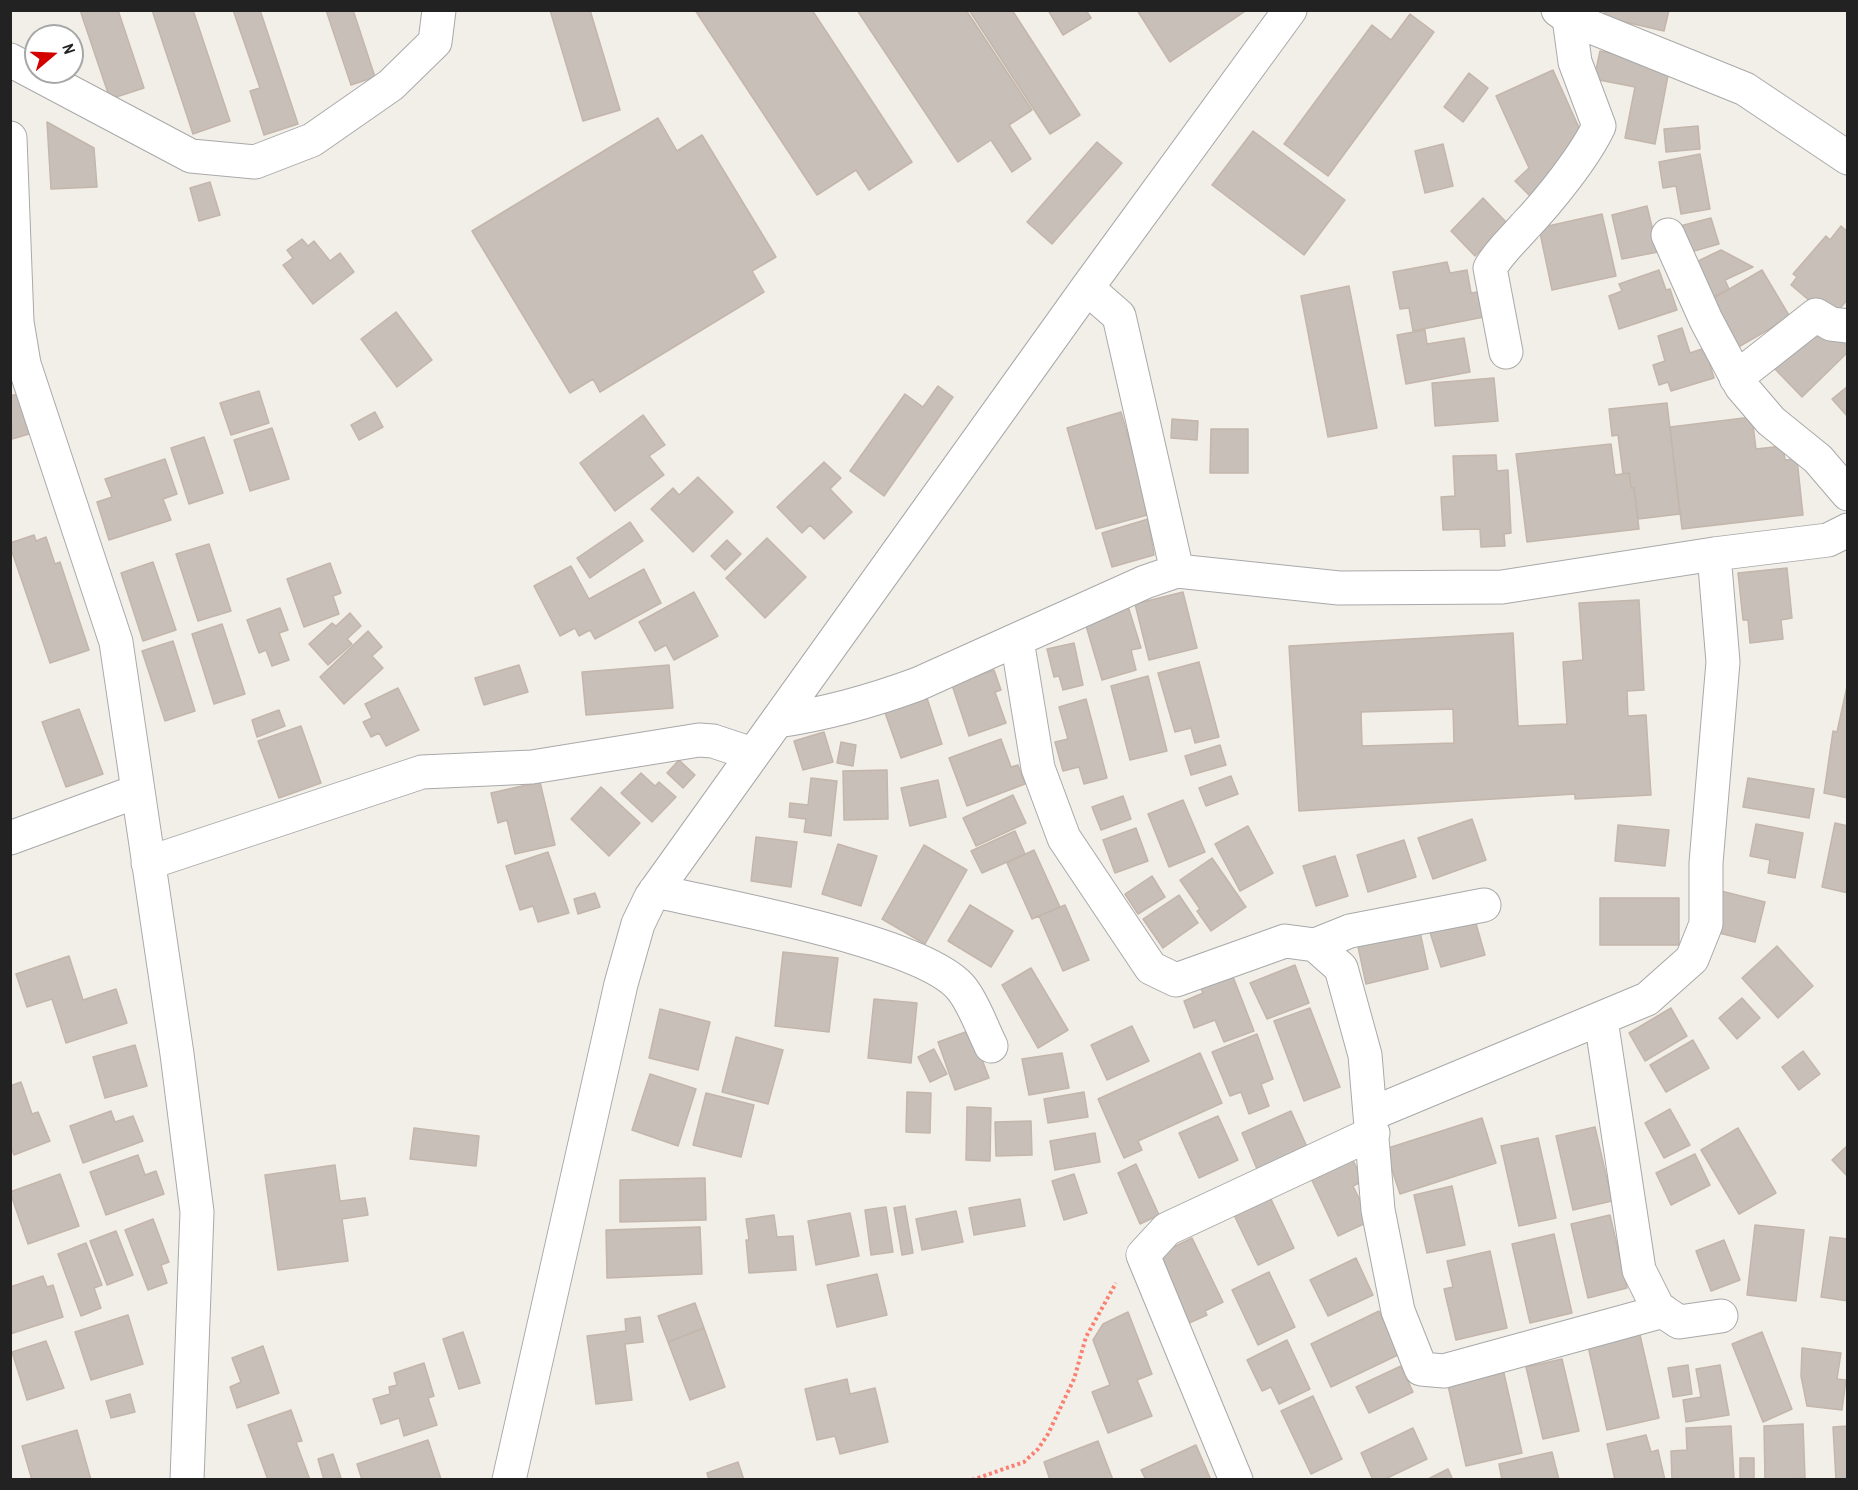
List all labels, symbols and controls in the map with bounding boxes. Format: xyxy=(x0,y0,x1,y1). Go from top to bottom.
north arrow xyxy=(24,24,84,84)
text: N xyxy=(57,41,81,57)

